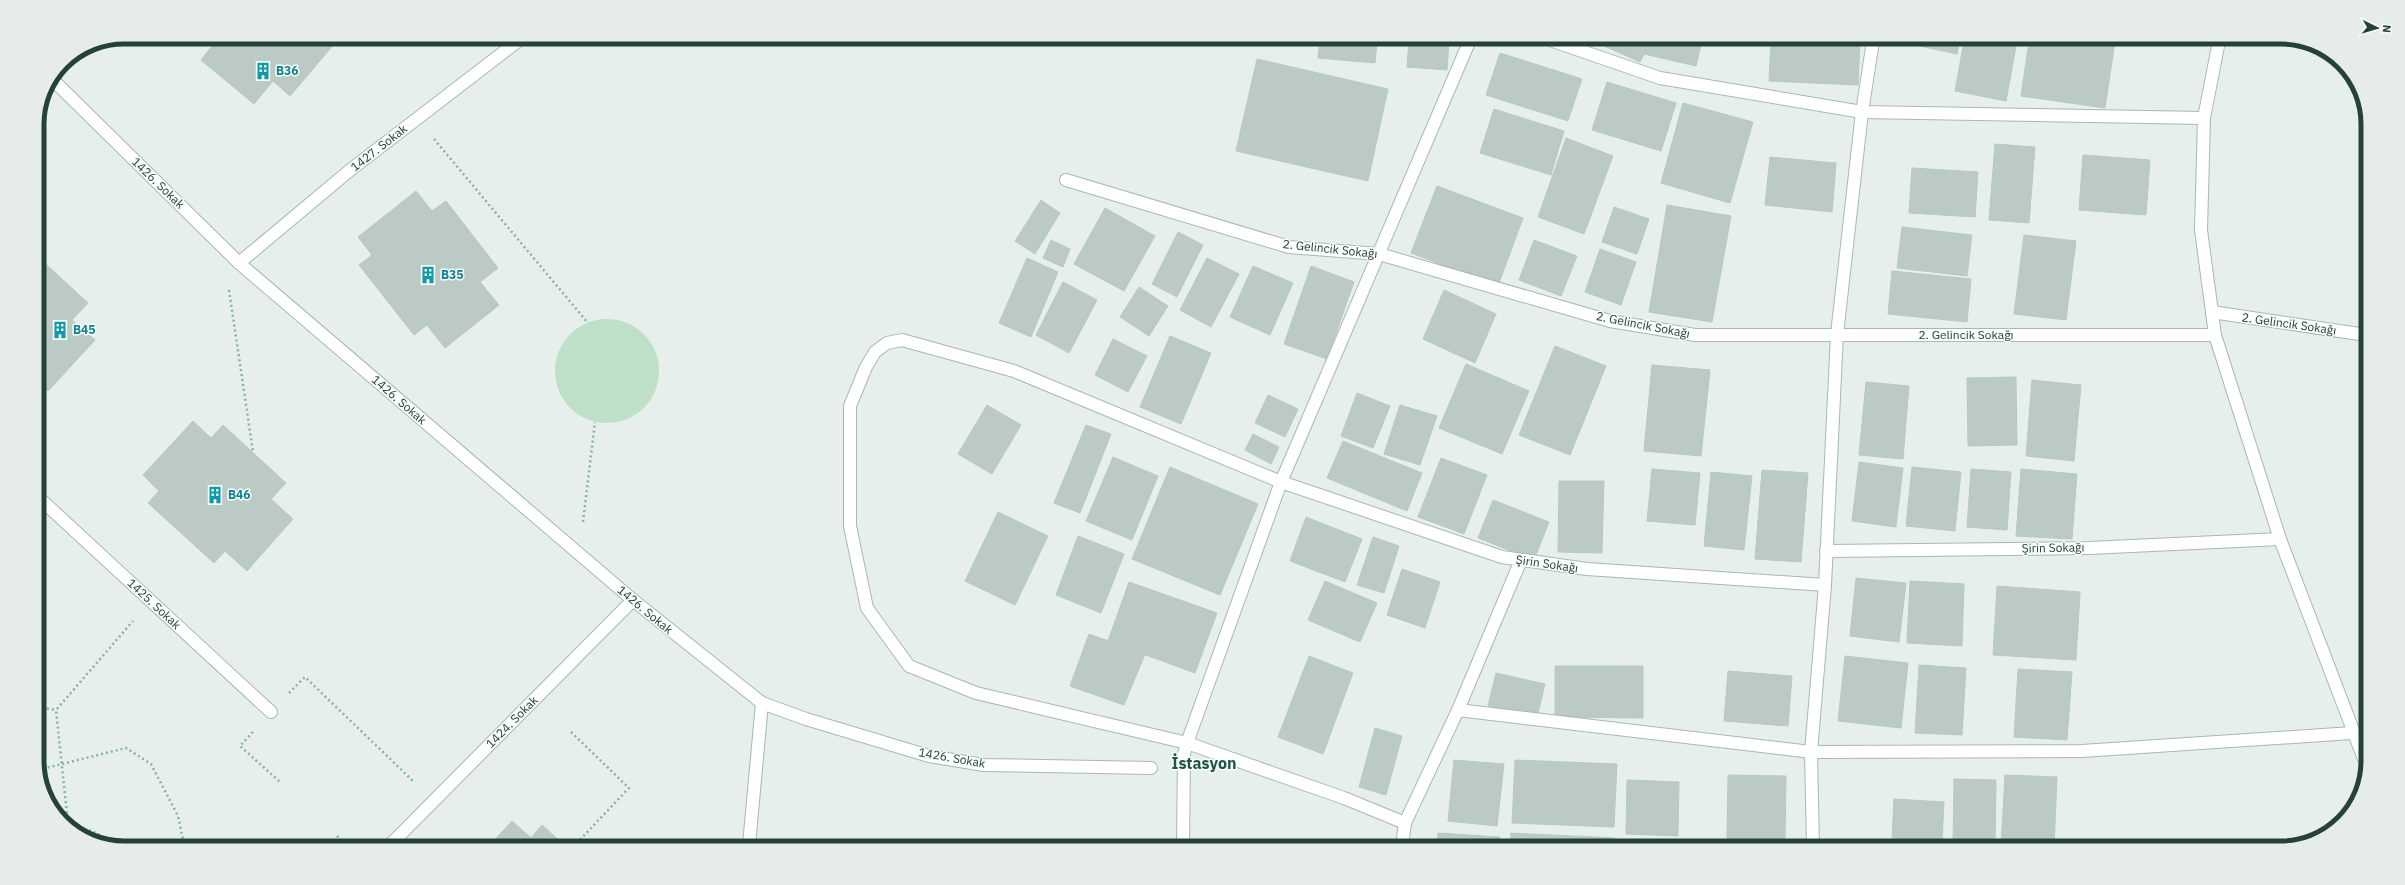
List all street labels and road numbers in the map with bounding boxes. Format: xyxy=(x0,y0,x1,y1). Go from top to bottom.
street label: 1427. Sokak xyxy=(347,120,410,174)
street label: 1426. Sokak xyxy=(129,154,188,212)
street label: 2. Gelincik Sokağı xyxy=(1282,236,1378,261)
street label: 2. Gelincik Sokağı xyxy=(1595,308,1691,341)
street label: 2. Gelincik Sokağı xyxy=(2241,309,2337,338)
street label: 2. Gelincik Sokağı xyxy=(1918,327,2014,342)
street label: 1426. Sokak xyxy=(369,372,430,428)
street label: Şirin Sokağı xyxy=(2021,539,2085,556)
street label: Şirin Sokağı xyxy=(1515,552,1579,575)
street label: 1425. Sokak xyxy=(125,575,185,633)
street label: 1426. Sokak xyxy=(615,582,677,638)
street label: 1424. Sokak xyxy=(482,692,541,751)
street label: 1426. Sokak xyxy=(918,744,987,771)

